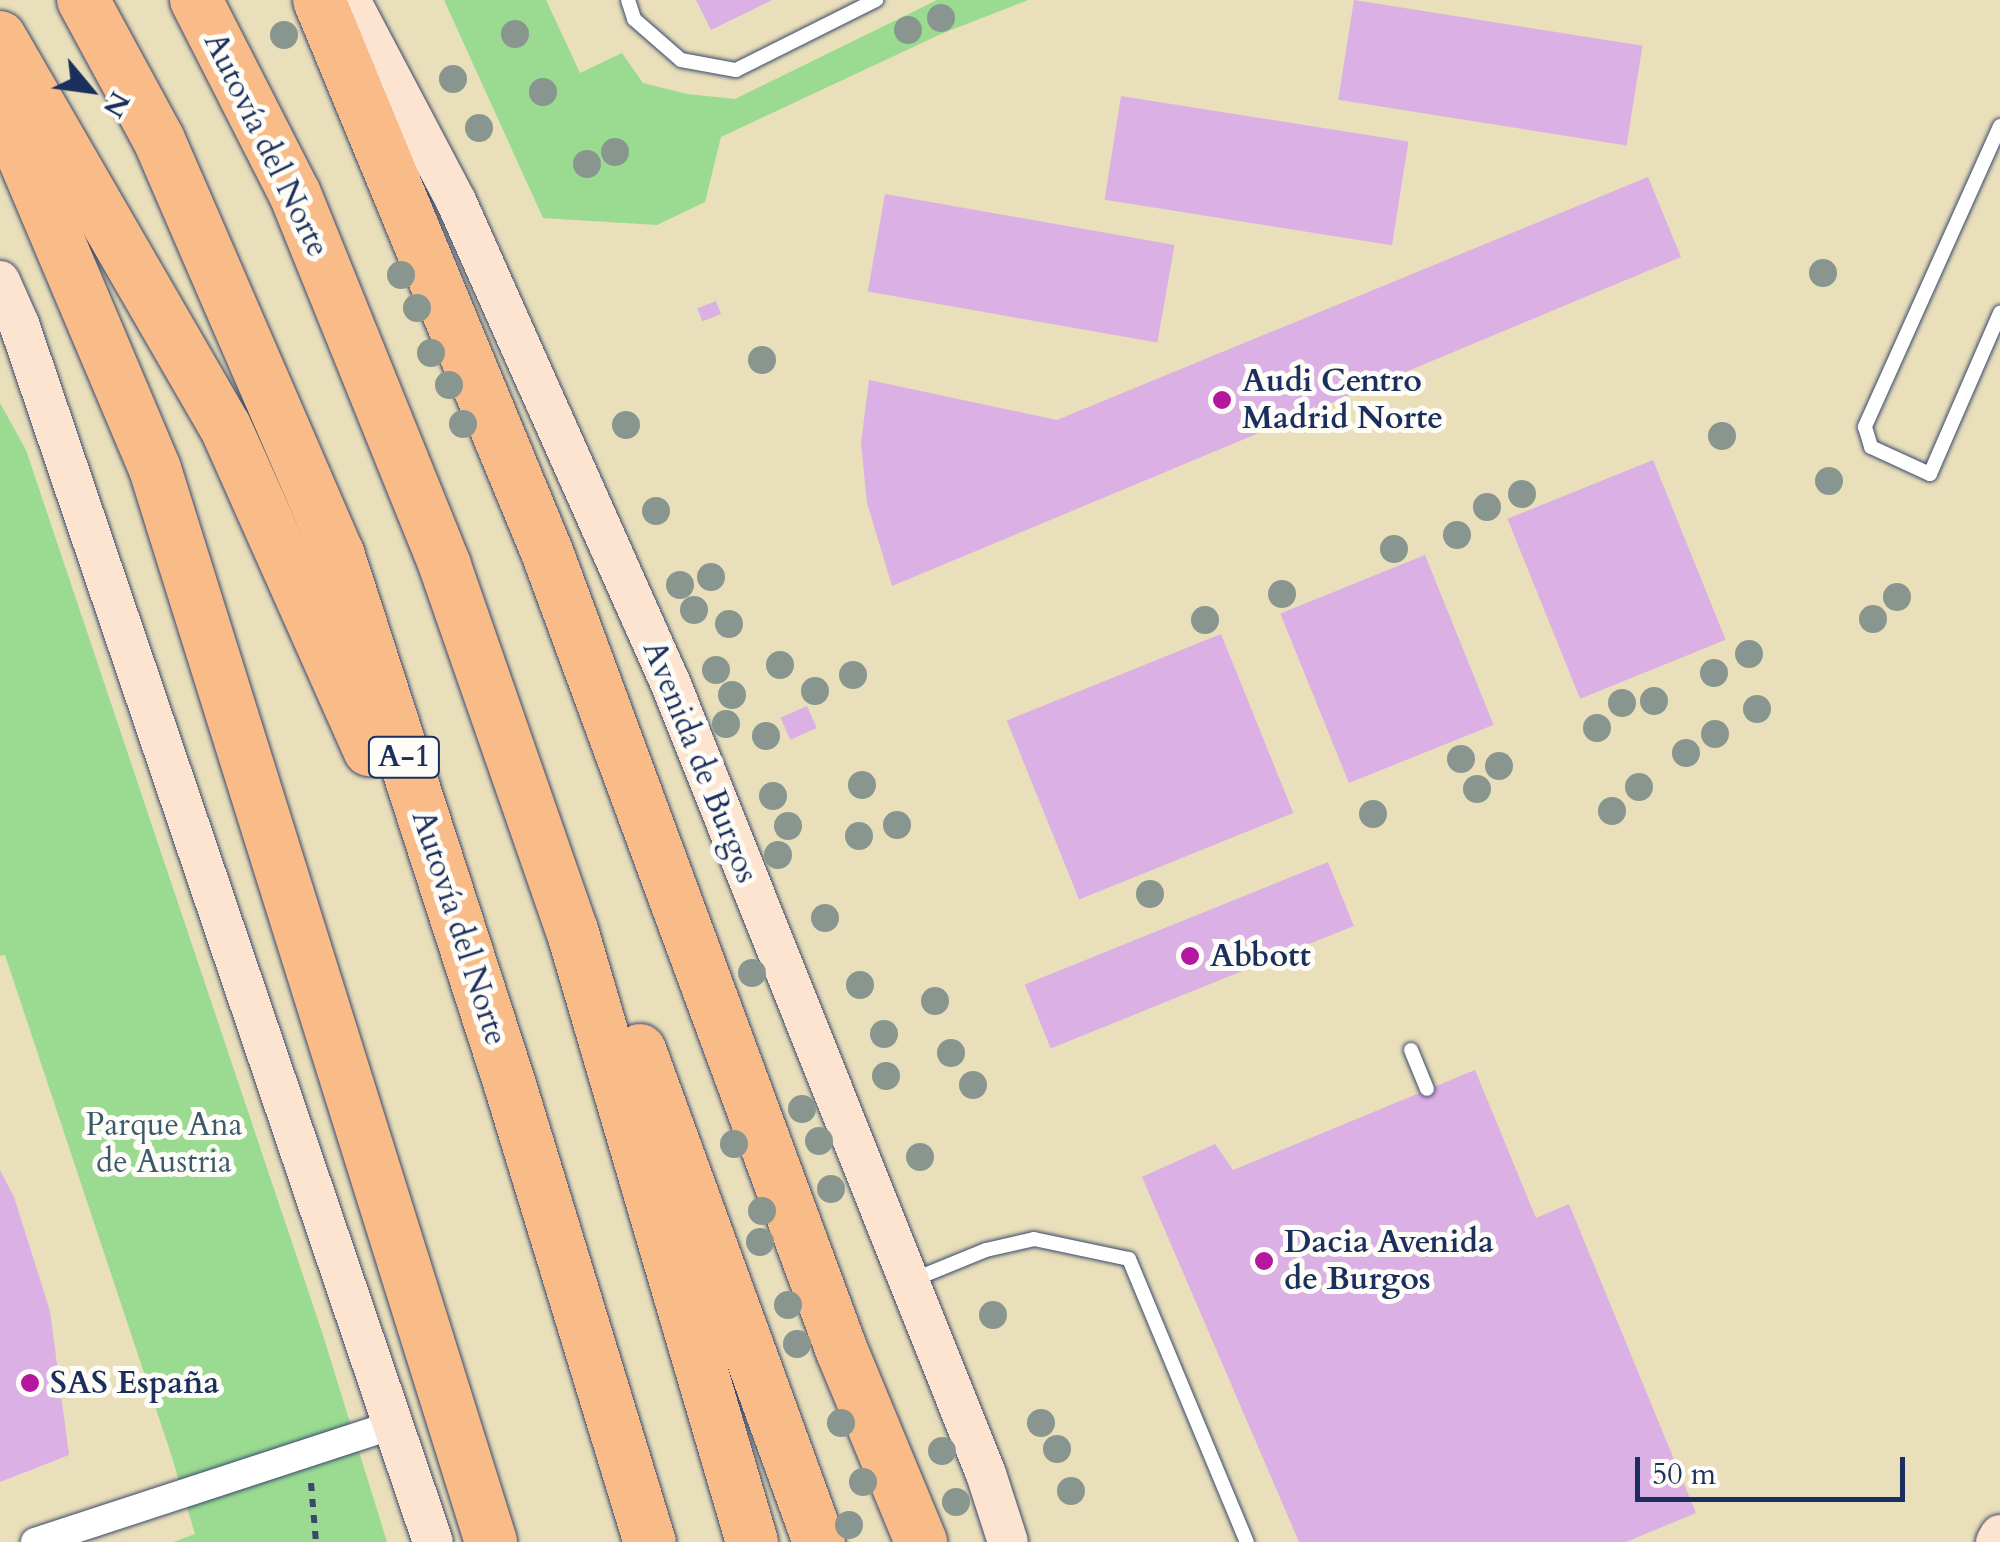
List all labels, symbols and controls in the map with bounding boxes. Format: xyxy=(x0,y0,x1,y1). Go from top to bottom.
street label: Autovía del Norte xyxy=(195,27,337,263)
north arrow xyxy=(40,40,140,140)
text: N xyxy=(94,85,139,124)
place label: Audi Centro Madrid Norte xyxy=(1242,363,1443,438)
marker: Audi Centro Madrid Norte xyxy=(1211,389,1233,411)
street label: Avenida de Burgos xyxy=(634,636,766,888)
road number: A-1 xyxy=(366,732,442,782)
street label: Autovía del Norte xyxy=(403,806,515,1050)
place label: Abbott xyxy=(1210,937,1311,975)
marker: Abbott xyxy=(1179,945,1201,967)
park label: Parque Ana de Austria xyxy=(85,1107,243,1182)
place label: Dacia Avenida de Burgos xyxy=(1284,1224,1494,1299)
marker: Dacia Avenida de Burgos xyxy=(1253,1250,1275,1272)
place label: SAS España xyxy=(50,1364,220,1402)
marker: SAS España xyxy=(19,1372,41,1394)
scale bar xyxy=(1640,1437,1910,1499)
text: 50 m xyxy=(1652,1454,1716,1495)

